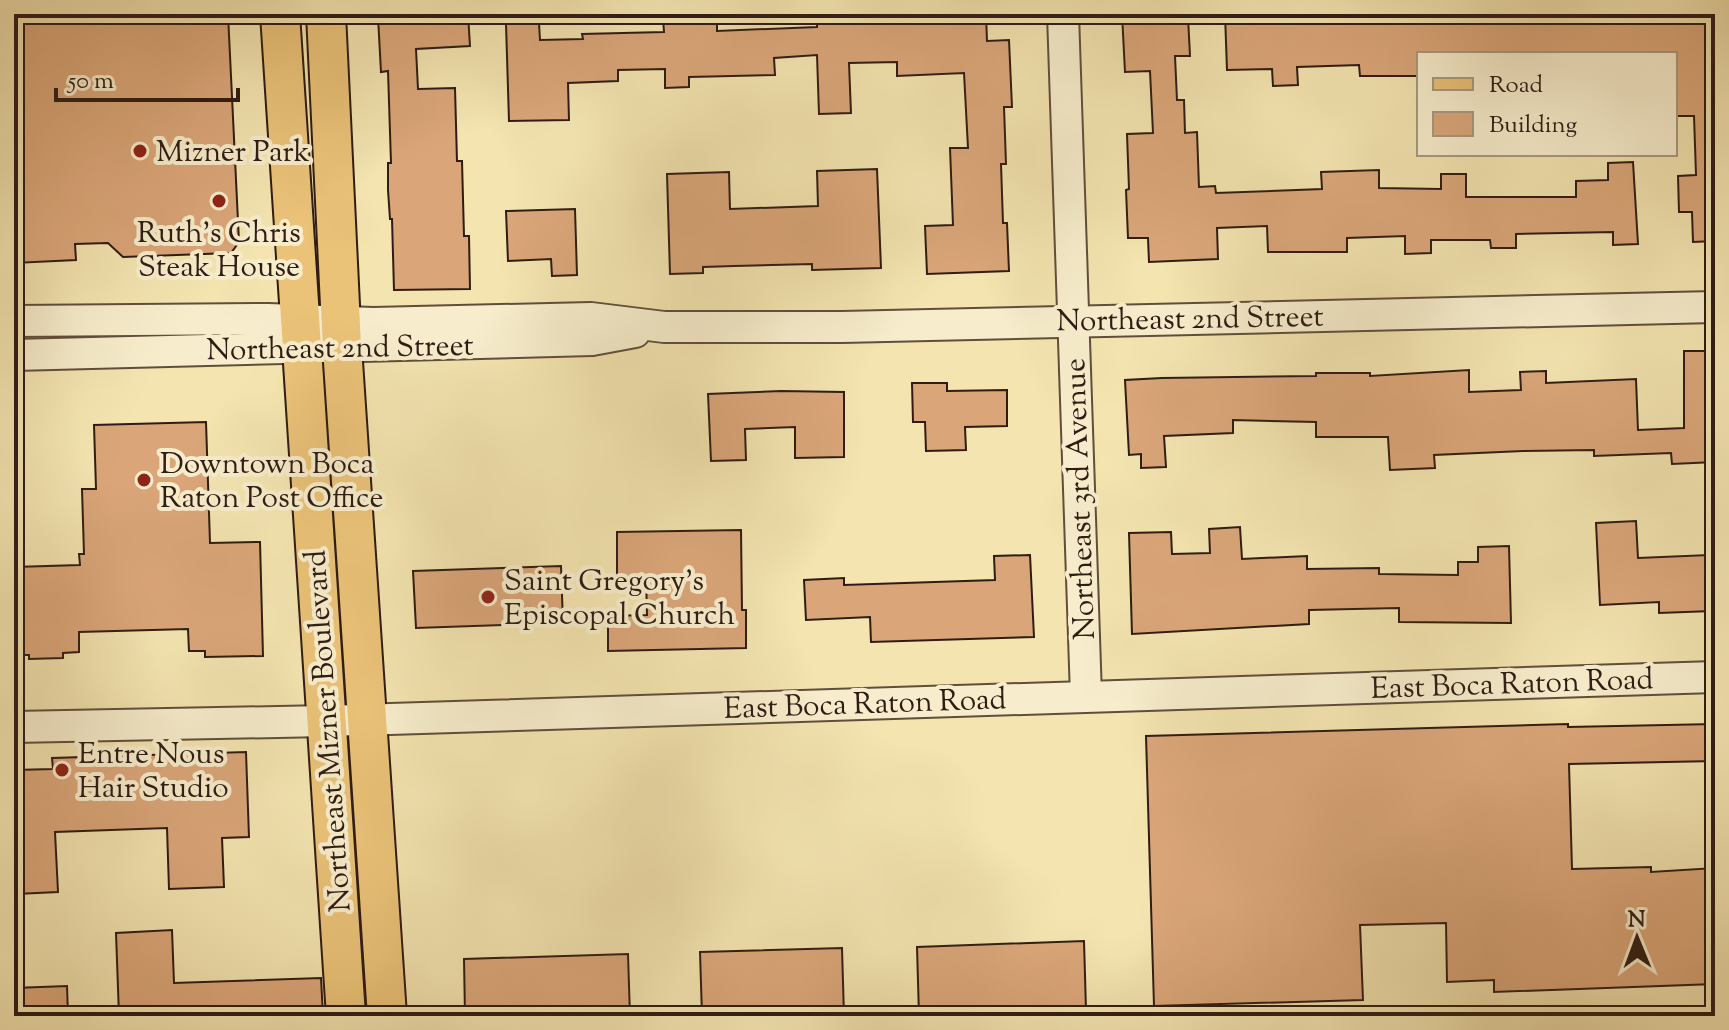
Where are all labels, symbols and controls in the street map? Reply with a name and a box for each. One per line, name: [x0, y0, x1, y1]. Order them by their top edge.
scale bar: [56, 52, 238, 102]
legend: [1417, 52, 1677, 156]
text: 50 m: [66, 65, 114, 99]
text: Road: [1489, 69, 1543, 103]
text: Building: [1489, 109, 1578, 143]
place label: Mizner Park: [156, 132, 310, 175]
marker: Mizner Park: [131, 142, 149, 160]
marker: Ruth's Chris Steak House: [210, 192, 228, 210]
place label: Ruth's Chris Steak House: [137, 213, 301, 290]
street label: Northeast 2nd Street: [1056, 297, 1324, 344]
street label: Northeast 2nd Street: [206, 326, 474, 373]
street label: Northeast 3rd Avenue: [1055, 357, 1108, 640]
place label: Downtown Boca Raton Post Office: [160, 444, 384, 521]
marker: Downtown Boca Raton Post Office: [135, 471, 153, 489]
street label: Northeast Mizner Boulevard: [295, 548, 364, 913]
place label: Saint Gregory's Episcopal Church: [504, 561, 735, 638]
marker: Saint Gregory's Episcopal Church: [479, 588, 497, 606]
street label: East Boca Raton Road: [1370, 659, 1654, 712]
street label: East Boca Raton Road: [723, 679, 1007, 732]
place label: Entre Nous Hair Studio: [78, 734, 229, 811]
marker: Entre Nous Hair Studio: [53, 761, 71, 779]
north arrow: [1597, 898, 1677, 978]
text: N: [1628, 905, 1646, 937]

